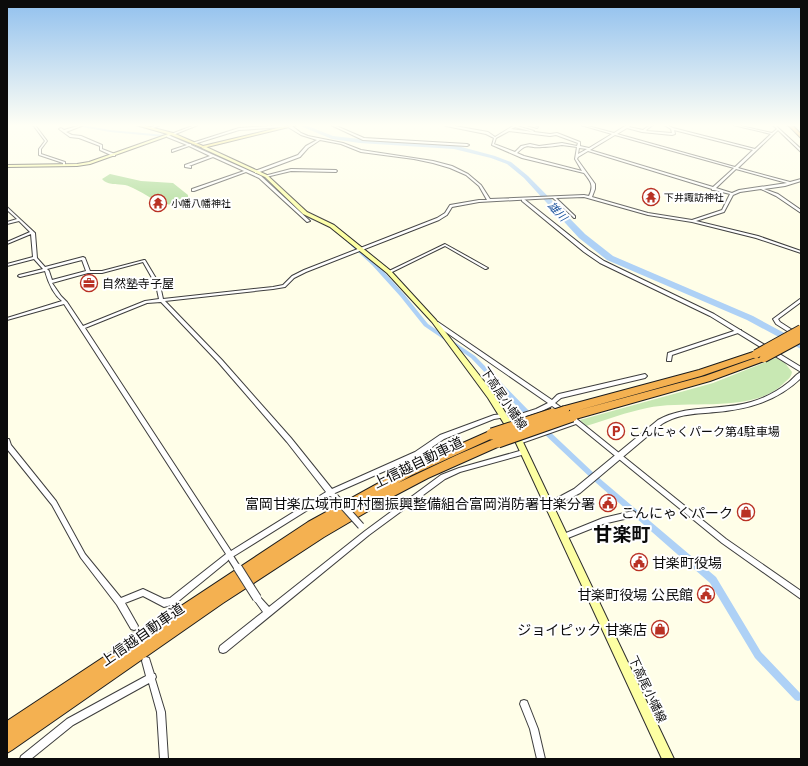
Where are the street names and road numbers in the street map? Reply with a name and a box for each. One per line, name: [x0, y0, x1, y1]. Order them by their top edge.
street label: 下高尾小幡線: [477, 363, 531, 433]
street label: 上信越自動車道: [370, 432, 466, 492]
street label: 上信越自動車道: [96, 598, 188, 670]
street label: 下高尾小幡線: [625, 653, 671, 725]

